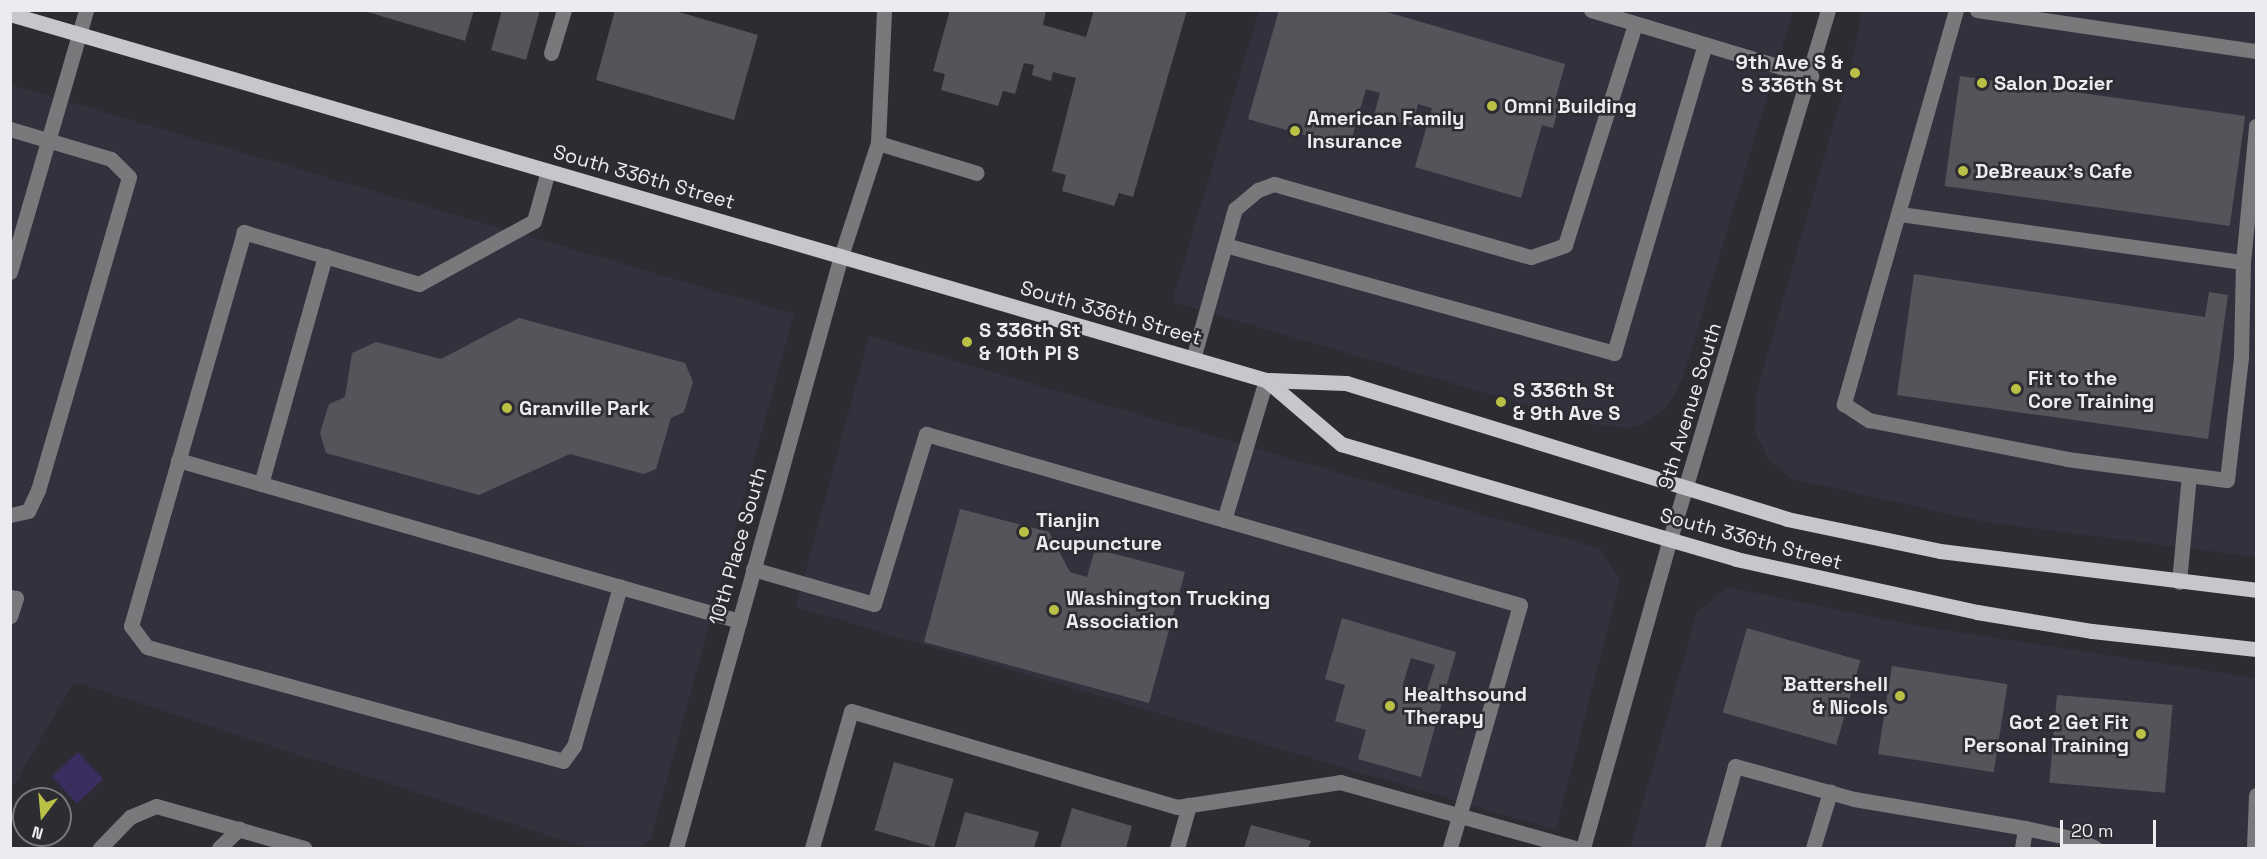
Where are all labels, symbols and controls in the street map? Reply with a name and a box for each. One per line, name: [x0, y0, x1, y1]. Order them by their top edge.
place label: 9th Ave S & S 336th St: [1735, 50, 1843, 97]
marker: 9th Ave S & S 336th St: [1848, 66, 1862, 80]
place label: Salon Dozier: [1994, 71, 2113, 95]
marker: Salon Dozier: [1975, 76, 1989, 90]
place label: Omni Building: [1504, 94, 1637, 118]
marker: Omni Building: [1485, 99, 1499, 113]
place label: American Family Insurance: [1307, 107, 1464, 154]
marker: American Family Insurance: [1288, 124, 1302, 138]
street label: South 336th Street: [551, 140, 737, 214]
place label: DeBreaux's Cafe: [1975, 159, 2133, 183]
marker: DeBreaux's Cafe: [1956, 164, 1970, 178]
street label: South 336th Street: [1018, 276, 1204, 350]
place label: S 336th St & 10th Pl S: [979, 318, 1081, 365]
street label: 9th Avenue South: [1653, 320, 1727, 492]
marker: S 336th St & 10th Pl S: [960, 335, 974, 349]
place label: Fit to the Core Training: [2028, 366, 2155, 413]
place label: S 336th St & 9th Ave S: [1513, 378, 1621, 425]
marker: Fit to the Core Training: [2009, 382, 2023, 396]
marker: S 336th St & 9th Ave S: [1494, 395, 1508, 409]
place label: Granville Park: [519, 396, 650, 420]
marker: Granville Park: [500, 401, 514, 415]
street label: 10th Place South: [704, 464, 772, 628]
street label: South 336th Street: [1657, 503, 1845, 575]
place label: Tianjin Acupuncture: [1036, 508, 1162, 555]
marker: Tianjin Acupuncture: [1017, 525, 1031, 539]
place label: Washington Trucking Association: [1066, 586, 1271, 633]
marker: Washington Trucking Association: [1047, 603, 1061, 617]
place label: Battershell & Nicols: [1783, 672, 1888, 719]
place label: Healthsound Therapy: [1404, 682, 1527, 729]
marker: Battershell & Nicols: [1893, 689, 1907, 703]
marker: Healthsound Therapy: [1381, 697, 1399, 715]
place label: Got 2 Get Fit Personal Training: [1963, 710, 2129, 757]
marker: Got 2 Get Fit Personal Training: [2134, 727, 2148, 741]
north arrow: [12, 787, 72, 847]
scale bar: [2063, 808, 2159, 846]
text: 20 m: [2071, 819, 2114, 842]
text: N: [29, 821, 46, 844]

